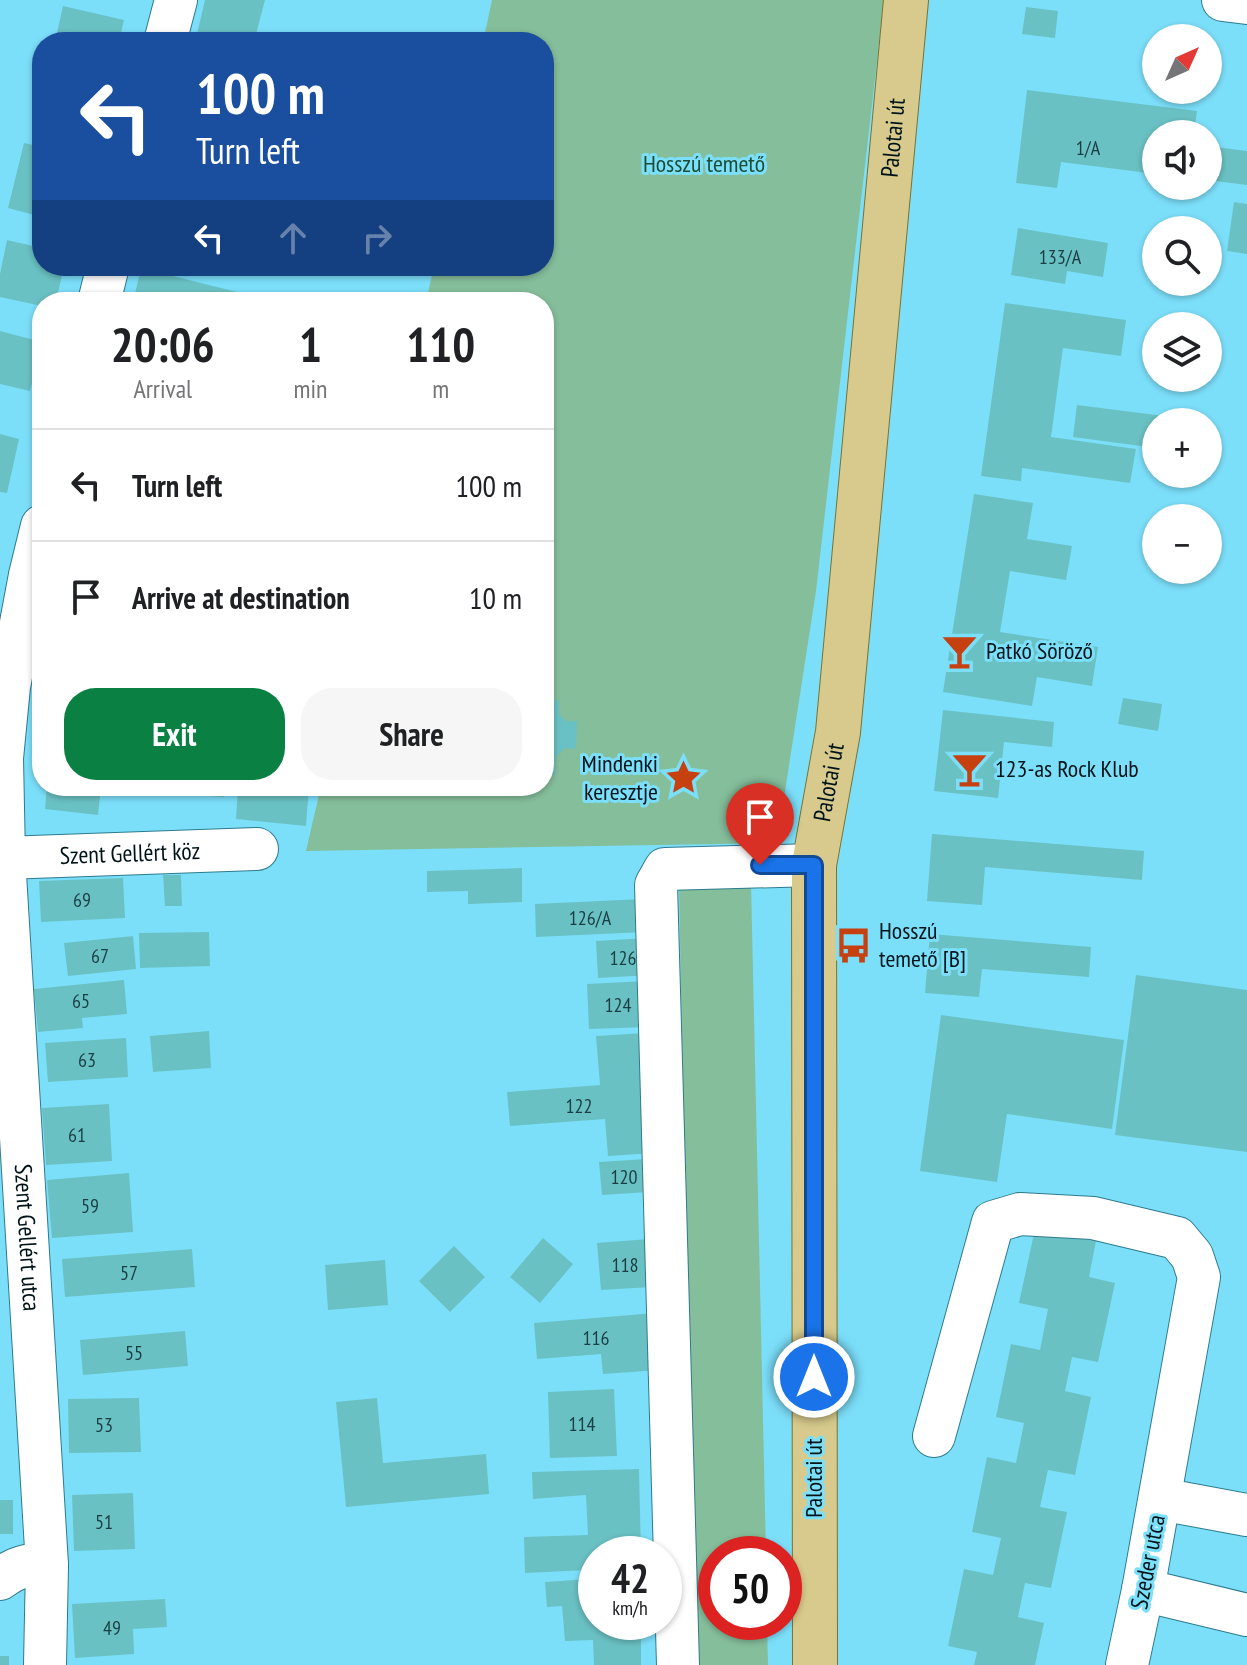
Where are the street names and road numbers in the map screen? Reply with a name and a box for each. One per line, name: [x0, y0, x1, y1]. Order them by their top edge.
street label: Palotai út: [874, 96, 912, 179]
street label: Palotai út: [806, 740, 851, 824]
street label: Szent Gellért köz: [59, 835, 201, 871]
street label: Szent Gellért utca: [8, 1163, 48, 1312]
street label: Palotai út: [798, 1438, 829, 1518]
street label: Szeder utca: [1123, 1512, 1172, 1612]

